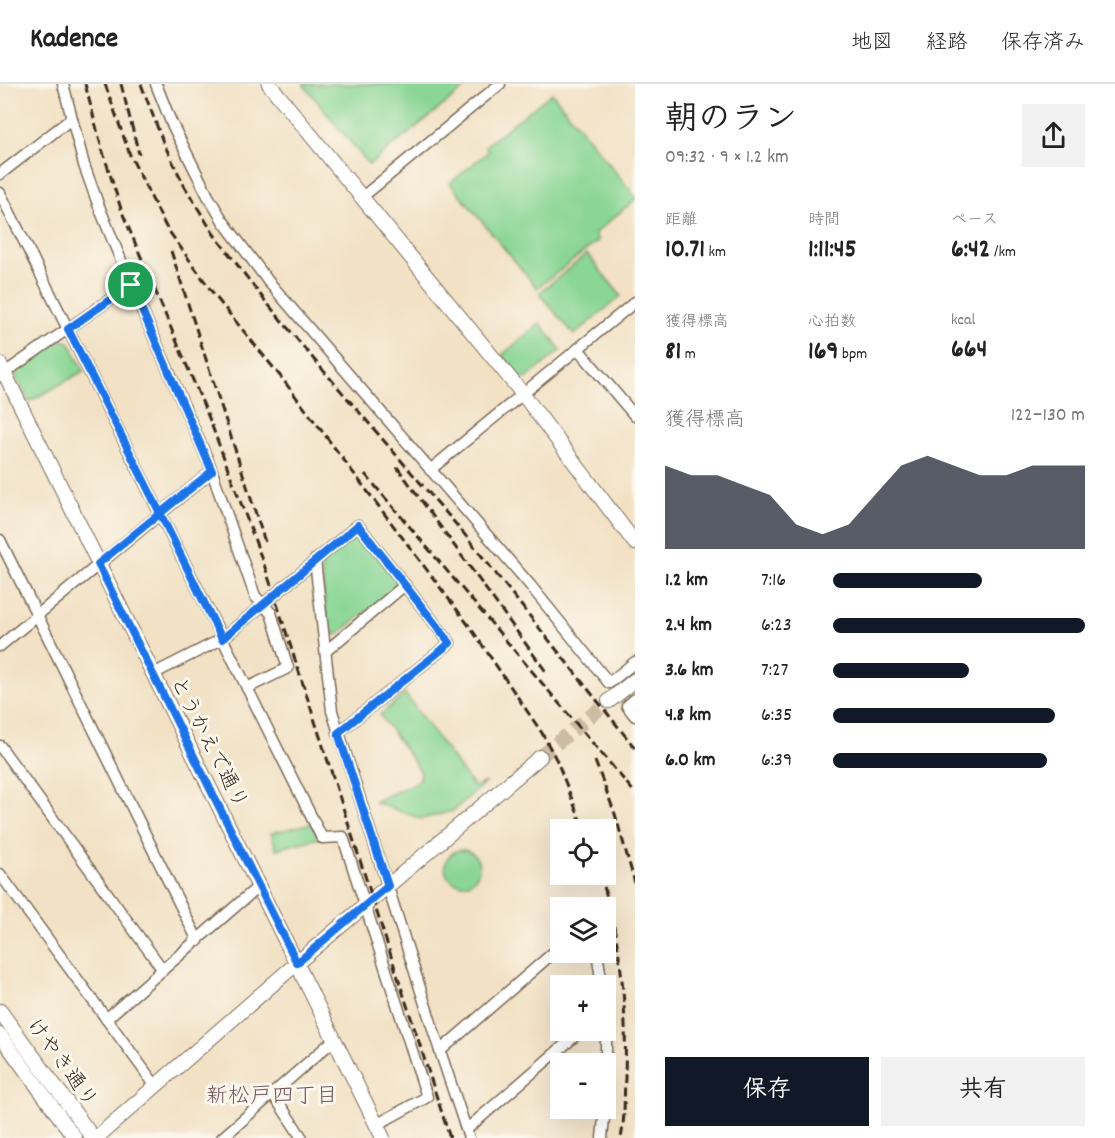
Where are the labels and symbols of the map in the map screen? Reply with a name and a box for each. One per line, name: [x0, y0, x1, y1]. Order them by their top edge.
pin: [105, 259, 156, 310]
street label: とうかえで通り: [161, 672, 254, 815]
street label: けやき通り: [18, 1012, 104, 1115]
district label: 新松戸四丁目: [206, 1082, 338, 1113]

